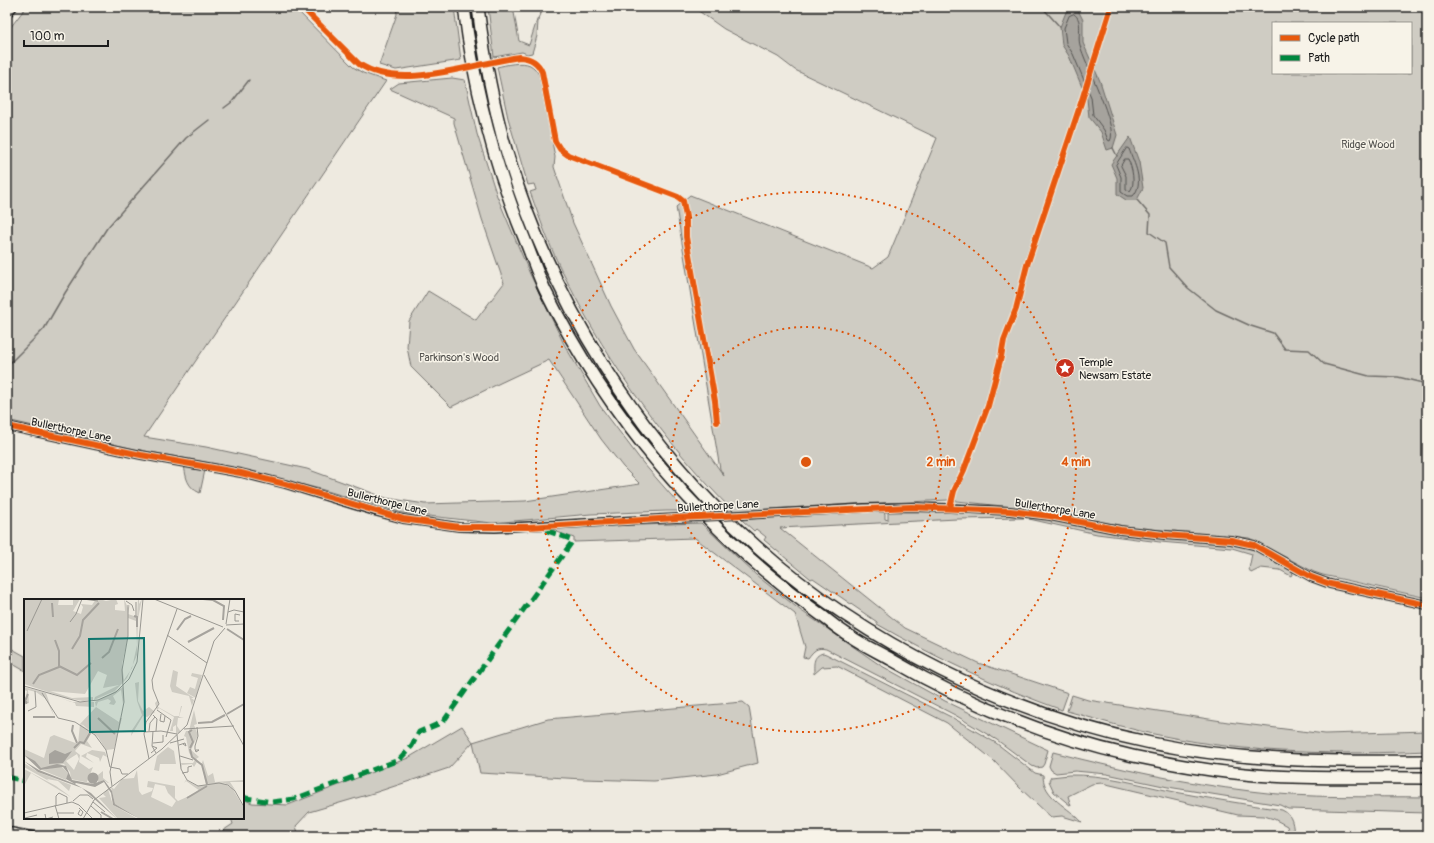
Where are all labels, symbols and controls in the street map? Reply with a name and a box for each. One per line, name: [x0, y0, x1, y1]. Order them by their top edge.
scale bar: [24, 22, 108, 48]
legend: [1272, 22, 1412, 74]
text: 100 m: [30, 29, 65, 44]
text: Cycle path: [1308, 31, 1360, 46]
text: Path: [1308, 51, 1330, 66]
park label: Ridge Wood: [1341, 138, 1395, 151]
park label: Parkinson's Wood: [419, 351, 499, 364]
place label: Temple Newsam Estate: [1079, 356, 1152, 382]
place icon: Temple Newsam Estate: [1054, 357, 1076, 379]
street label: Bullerthorpe Lane: [30, 415, 113, 445]
centre of rings: [799, 455, 813, 469]
text: 2 min: [927, 455, 956, 470]
text: 4 min: [1060, 455, 1091, 470]
street label: Bullerthorpe Lane: [346, 486, 429, 518]
street label: Bullerthorpe Lane: [1014, 496, 1097, 522]
street label: Bullerthorpe Lane: [677, 497, 760, 515]
inset map: [24, 599, 244, 819]

